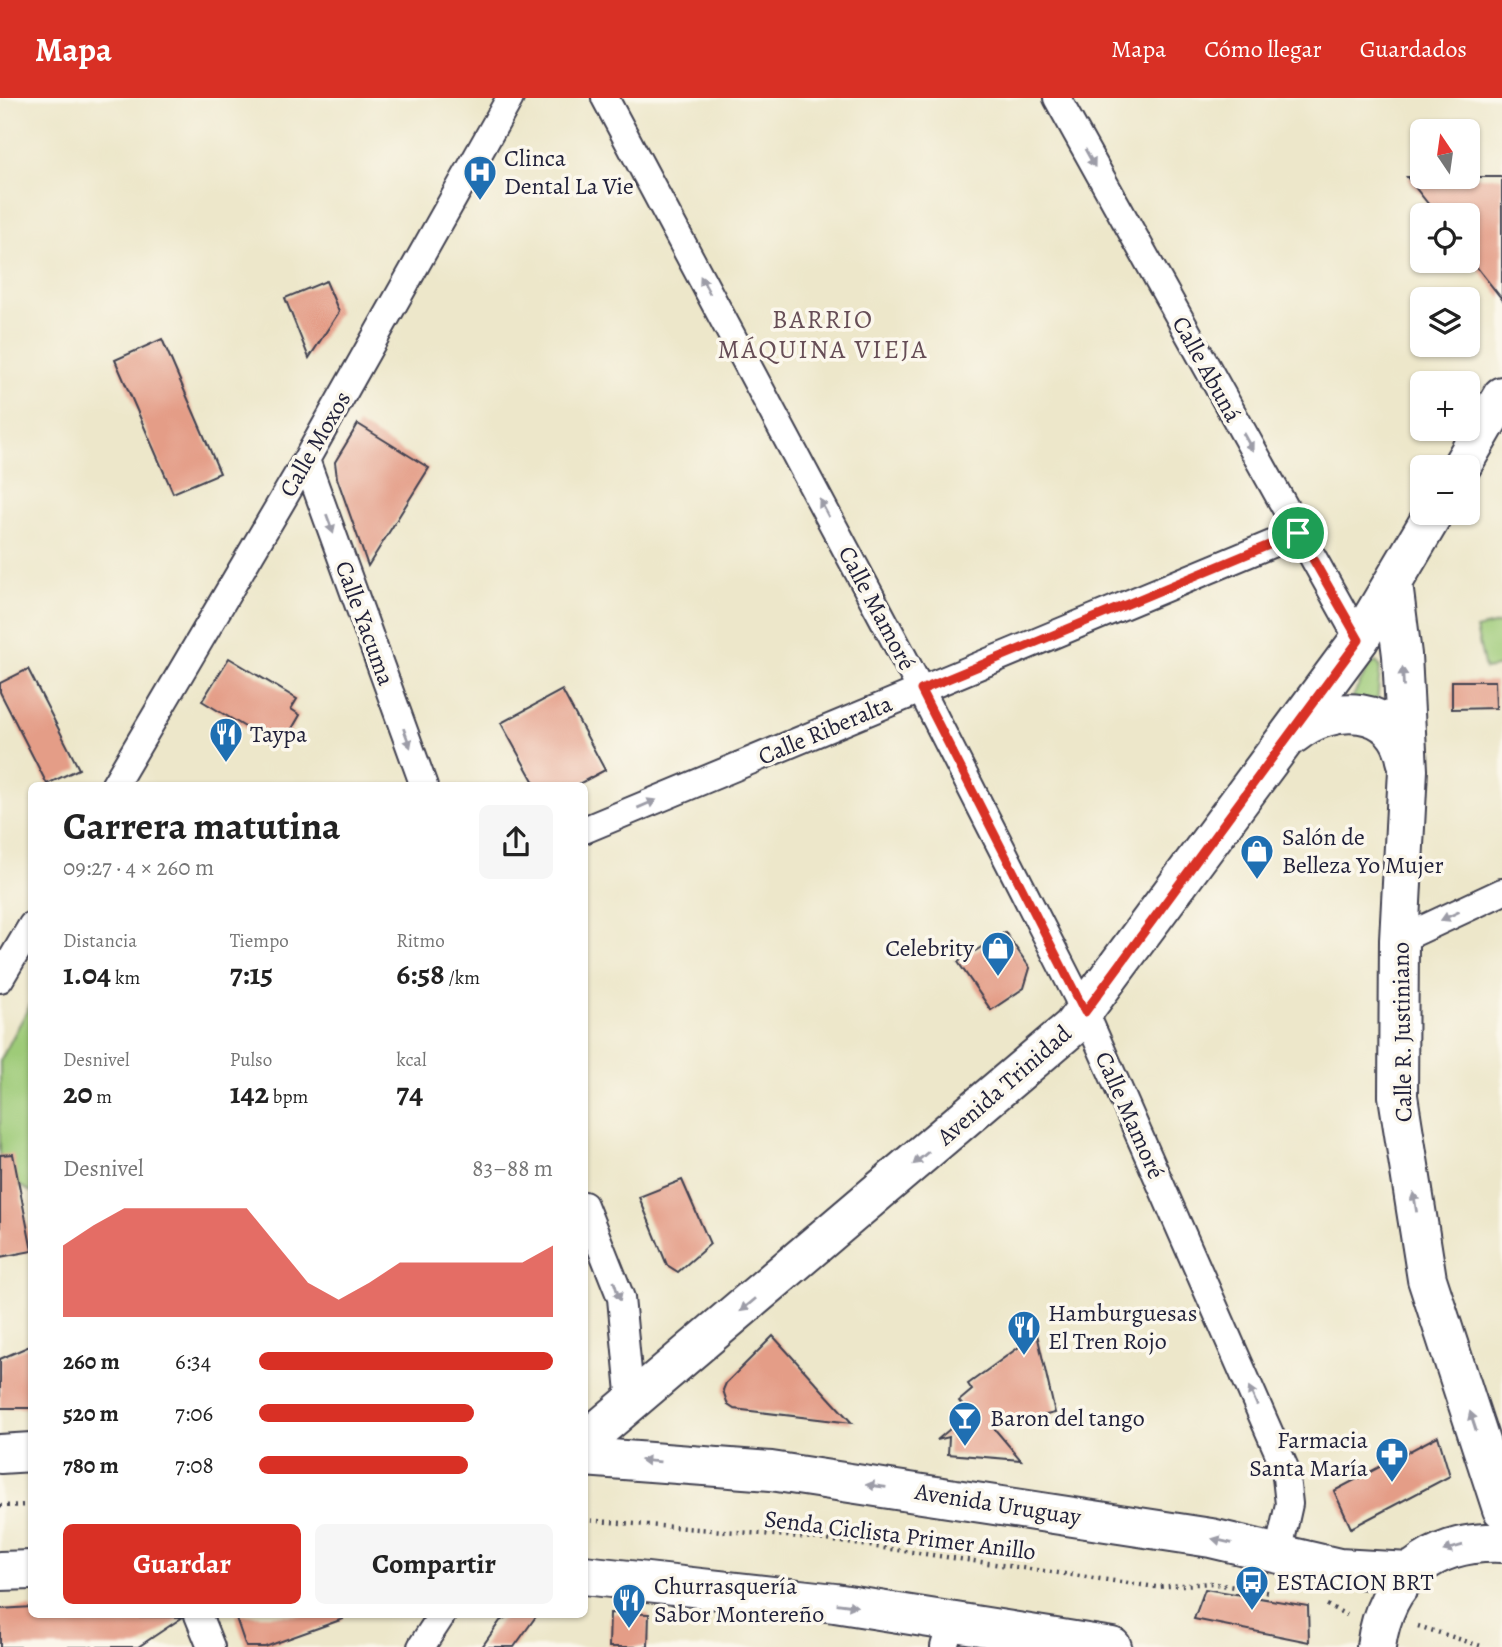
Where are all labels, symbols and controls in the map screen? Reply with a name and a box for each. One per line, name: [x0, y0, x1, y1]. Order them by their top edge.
text: Mapa: [35, 27, 112, 72]
text: Mapa: [1111, 33, 1166, 65]
text: Cómo llegar: [1204, 33, 1322, 65]
text: Guardados: [1360, 33, 1467, 65]
north arrow: [1410, 119, 1480, 189]
map controls: [1410, 119, 1480, 525]
place label: Clinca Dental La Vie: [504, 142, 634, 202]
one-way arrow: [1084, 148, 1096, 167]
hospital icon: Clinca Dental La Vie: [461, 153, 499, 202]
button: locate: [1410, 203, 1480, 273]
one-way arrow: [699, 275, 711, 295]
button: layers: [1410, 287, 1480, 357]
district label: BARRIO MÁQUINA VIEJA: [718, 302, 928, 367]
street label: Calle Abuná: [1165, 310, 1250, 428]
button: +: [1410, 371, 1480, 441]
street label: Calle Moxos: [272, 385, 358, 503]
one-way arrow: [1242, 433, 1254, 452]
button: −: [1410, 455, 1480, 525]
one-way arrow: [818, 498, 830, 517]
pin: [1268, 503, 1328, 563]
one-way arrow: [324, 513, 335, 534]
icon: arrive: [1279, 514, 1317, 552]
street label: Calle Mamoré: [831, 540, 923, 676]
street label: Calle Yacuma: [328, 556, 403, 690]
one-way arrow: [1397, 666, 1408, 688]
street label: Calle Riberalta: [753, 687, 898, 773]
restaurant icon: Taypa: [207, 715, 245, 764]
place label: Taypa: [250, 718, 308, 750]
one-way arrow: [402, 727, 413, 748]
one-way arrow: [637, 798, 658, 809]
text: Carrera matutina: [63, 800, 340, 852]
button: share: [479, 805, 553, 879]
place label: Salón de Belleza Yo Mujer: [1282, 821, 1444, 881]
shop icon: Salón de Belleza Yo Mujer: [1238, 832, 1276, 881]
text: 09:27 · 4 × 260 m: [63, 852, 214, 883]
one-way arrow: [1440, 910, 1460, 922]
text: Distancia: [63, 928, 137, 954]
text: Tiempo: [230, 928, 289, 954]
text: Ritmo: [396, 928, 445, 954]
shop icon: Celebrity: [979, 929, 1017, 978]
place label: Celebrity: [885, 932, 974, 964]
street label: Calle R. Justiniano: [1384, 942, 1420, 1122]
text: 1.04: [63, 954, 111, 994]
text: 7:15: [230, 954, 273, 994]
text: 6:58: [396, 954, 445, 994]
text: km: [111, 965, 140, 991]
text: /km: [445, 965, 480, 991]
street label: Avenida Trinidad: [929, 1018, 1078, 1153]
street label: Calle Mamoré: [1088, 1046, 1172, 1184]
text: Desnivel: [63, 1047, 130, 1073]
text: Pulso: [230, 1047, 272, 1073]
text: kcal: [396, 1047, 427, 1073]
text: 20: [63, 1073, 93, 1113]
text: 142: [230, 1073, 269, 1113]
text: 74: [396, 1073, 423, 1113]
text: m: [93, 1084, 112, 1110]
text: bpm: [269, 1084, 308, 1110]
one-way arrow: [913, 1150, 931, 1165]
text: Desnivel: [63, 1153, 144, 1184]
text: 83–88 m: [472, 1153, 553, 1184]
one-way arrow: [1409, 1191, 1420, 1213]
one-way arrow: [613, 1281, 623, 1302]
one-way arrow: [739, 1297, 757, 1312]
place label: Hamburguesas El Tren Rojo: [1048, 1297, 1197, 1357]
restaurant icon: Hamburguesas El Tren Rojo: [1005, 1308, 1043, 1357]
text: 260 m: [63, 1346, 120, 1377]
text: 6:34: [175, 1346, 211, 1377]
one-way arrow: [1248, 1385, 1259, 1406]
text: 520 m: [63, 1398, 119, 1429]
text: 7:06: [175, 1398, 213, 1429]
bar icon: Baron del tango: [946, 1399, 984, 1448]
place label: Baron del tango: [990, 1402, 1145, 1434]
one-way arrow: [1467, 1411, 1478, 1432]
place label: Farmacia Santa María: [1249, 1424, 1369, 1484]
pharmacy icon: Farmacia Santa María: [1373, 1435, 1411, 1484]
text: 780 m: [63, 1450, 119, 1481]
text: 7:08: [175, 1450, 214, 1481]
one-way arrow: [639, 1455, 661, 1466]
street label: Avenida Uruguay: [912, 1475, 1084, 1533]
one-way arrow: [865, 1480, 887, 1491]
street label: Senda Ciclista Primer Anillo: [762, 1502, 1038, 1568]
button: Guardar: [63, 1524, 301, 1604]
button: Compartir: [315, 1524, 553, 1604]
one-way arrow: [1211, 1535, 1233, 1546]
one-way arrow: [1441, 1543, 1463, 1554]
bus stop icon: ESTACION BRT: [1233, 1563, 1271, 1612]
place label: ESTACION BRT: [1276, 1566, 1434, 1598]
place label: Churrasquería Sabor Montereño: [654, 1570, 824, 1630]
restaurant icon: Churrasquería Sabor Montereño: [610, 1581, 648, 1630]
one-way arrow: [836, 1600, 858, 1611]

